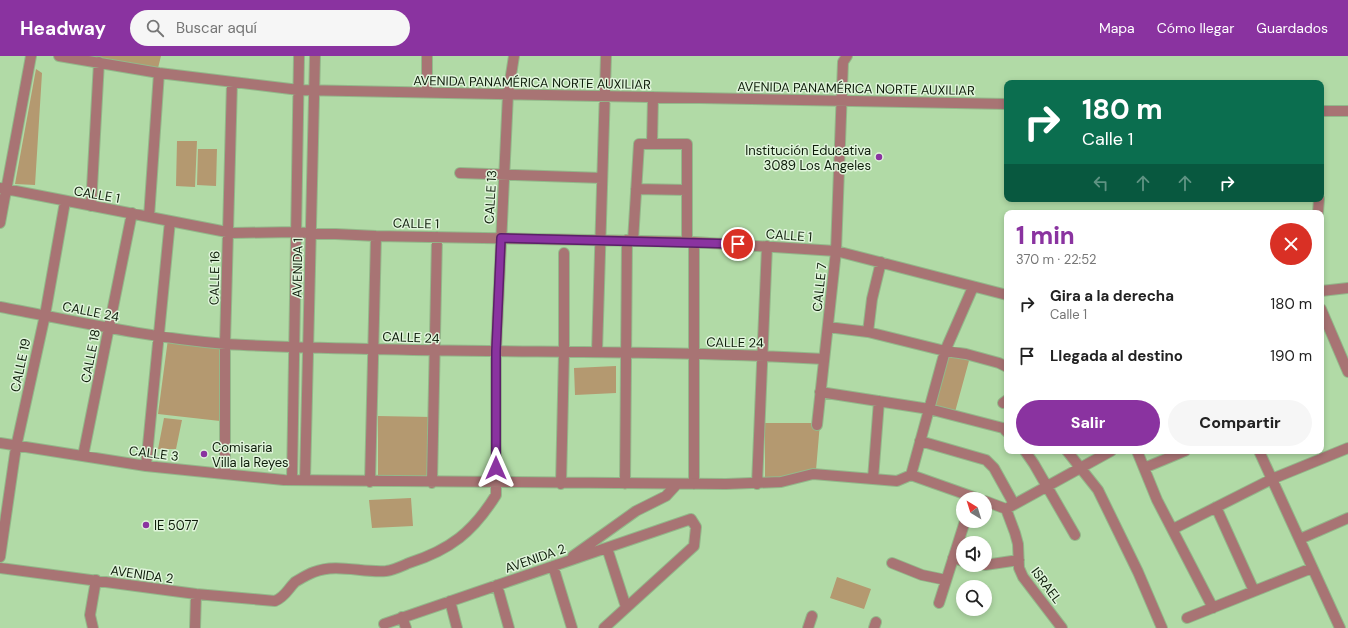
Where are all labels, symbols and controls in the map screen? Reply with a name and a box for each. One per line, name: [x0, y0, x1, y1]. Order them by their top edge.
search box: [130, 10, 410, 46]
text: Headway: [20, 16, 106, 41]
icon: search: [144, 17, 166, 39]
text: Buscar aquí: [176, 18, 257, 38]
text: Mapa: [1099, 19, 1135, 37]
text: Cómo llegar: [1157, 19, 1234, 37]
text: Guardados: [1256, 19, 1328, 37]
street label: AVENIDA PANAMÉRICA NORTE AUXILIAR: [413, 71, 651, 93]
street label: AVENIDA PANAMÉRICA NORTE AUXILIAR: [737, 77, 975, 99]
text: 180 m: [1082, 91, 1163, 128]
icon: right: [1016, 96, 1068, 148]
text: Calle 1: [1082, 127, 1133, 151]
place label: Institución Educativa 3089 Los Angeles: [745, 142, 871, 174]
marker: Institución Educativa 3089 Los Angeles: [874, 152, 884, 162]
street label: CALLE 13: [481, 170, 500, 224]
icon: left: [1090, 172, 1112, 194]
icon: ahead: [1132, 172, 1154, 194]
icon: ahead: [1174, 172, 1196, 194]
icon: right: [1216, 172, 1238, 194]
street label: CALLE 1: [73, 182, 121, 207]
street label: CALLE 1: [393, 215, 439, 232]
text: 1 min: [1016, 220, 1075, 251]
button: close: [1270, 223, 1312, 265]
street label: CALLE 1: [765, 225, 813, 246]
pin: [721, 227, 755, 261]
icon: arrive: [727, 233, 749, 255]
street label: AVENIDA 1: [288, 238, 307, 298]
street label: CALLE 16: [206, 251, 223, 305]
text: 370 m · 22:52: [1016, 251, 1096, 268]
street label: CALLE 7: [808, 262, 831, 312]
text: Gira a la derecha: [1050, 286, 1174, 306]
icon: right: [1016, 293, 1038, 315]
text: 180 m: [1271, 294, 1312, 314]
street label: CALLE 24: [61, 298, 121, 325]
text: Calle 1: [1050, 306, 1087, 323]
street label: CALLE 18: [77, 328, 104, 384]
street label: CALLE 24: [382, 328, 440, 347]
street label: CALLE 24: [706, 334, 764, 352]
street label: CALLE 19: [7, 337, 34, 394]
icon: arrive: [1016, 345, 1038, 367]
text: Llegada al destino: [1050, 346, 1183, 366]
text: 190 m: [1270, 346, 1312, 366]
button: Salir: [1016, 400, 1160, 446]
button: Compartir: [1168, 400, 1312, 446]
place label: Comisaria Villa la Reyes: [212, 439, 289, 471]
street label: CALLE 3: [128, 442, 180, 465]
position arrow: [475, 447, 517, 489]
marker: Comisaria Villa la Reyes: [199, 449, 209, 459]
north arrow: [956, 492, 992, 528]
map controls: [956, 492, 992, 616]
place label: IE 5077: [154, 517, 198, 534]
marker: IE 5077: [141, 520, 151, 530]
button: sound: [956, 536, 992, 572]
street label: AVENIDA 2: [502, 540, 568, 577]
street label: AVENIDA 2: [109, 562, 174, 587]
street label: ISRAEL: [1027, 564, 1066, 607]
button: search: [956, 580, 992, 616]

